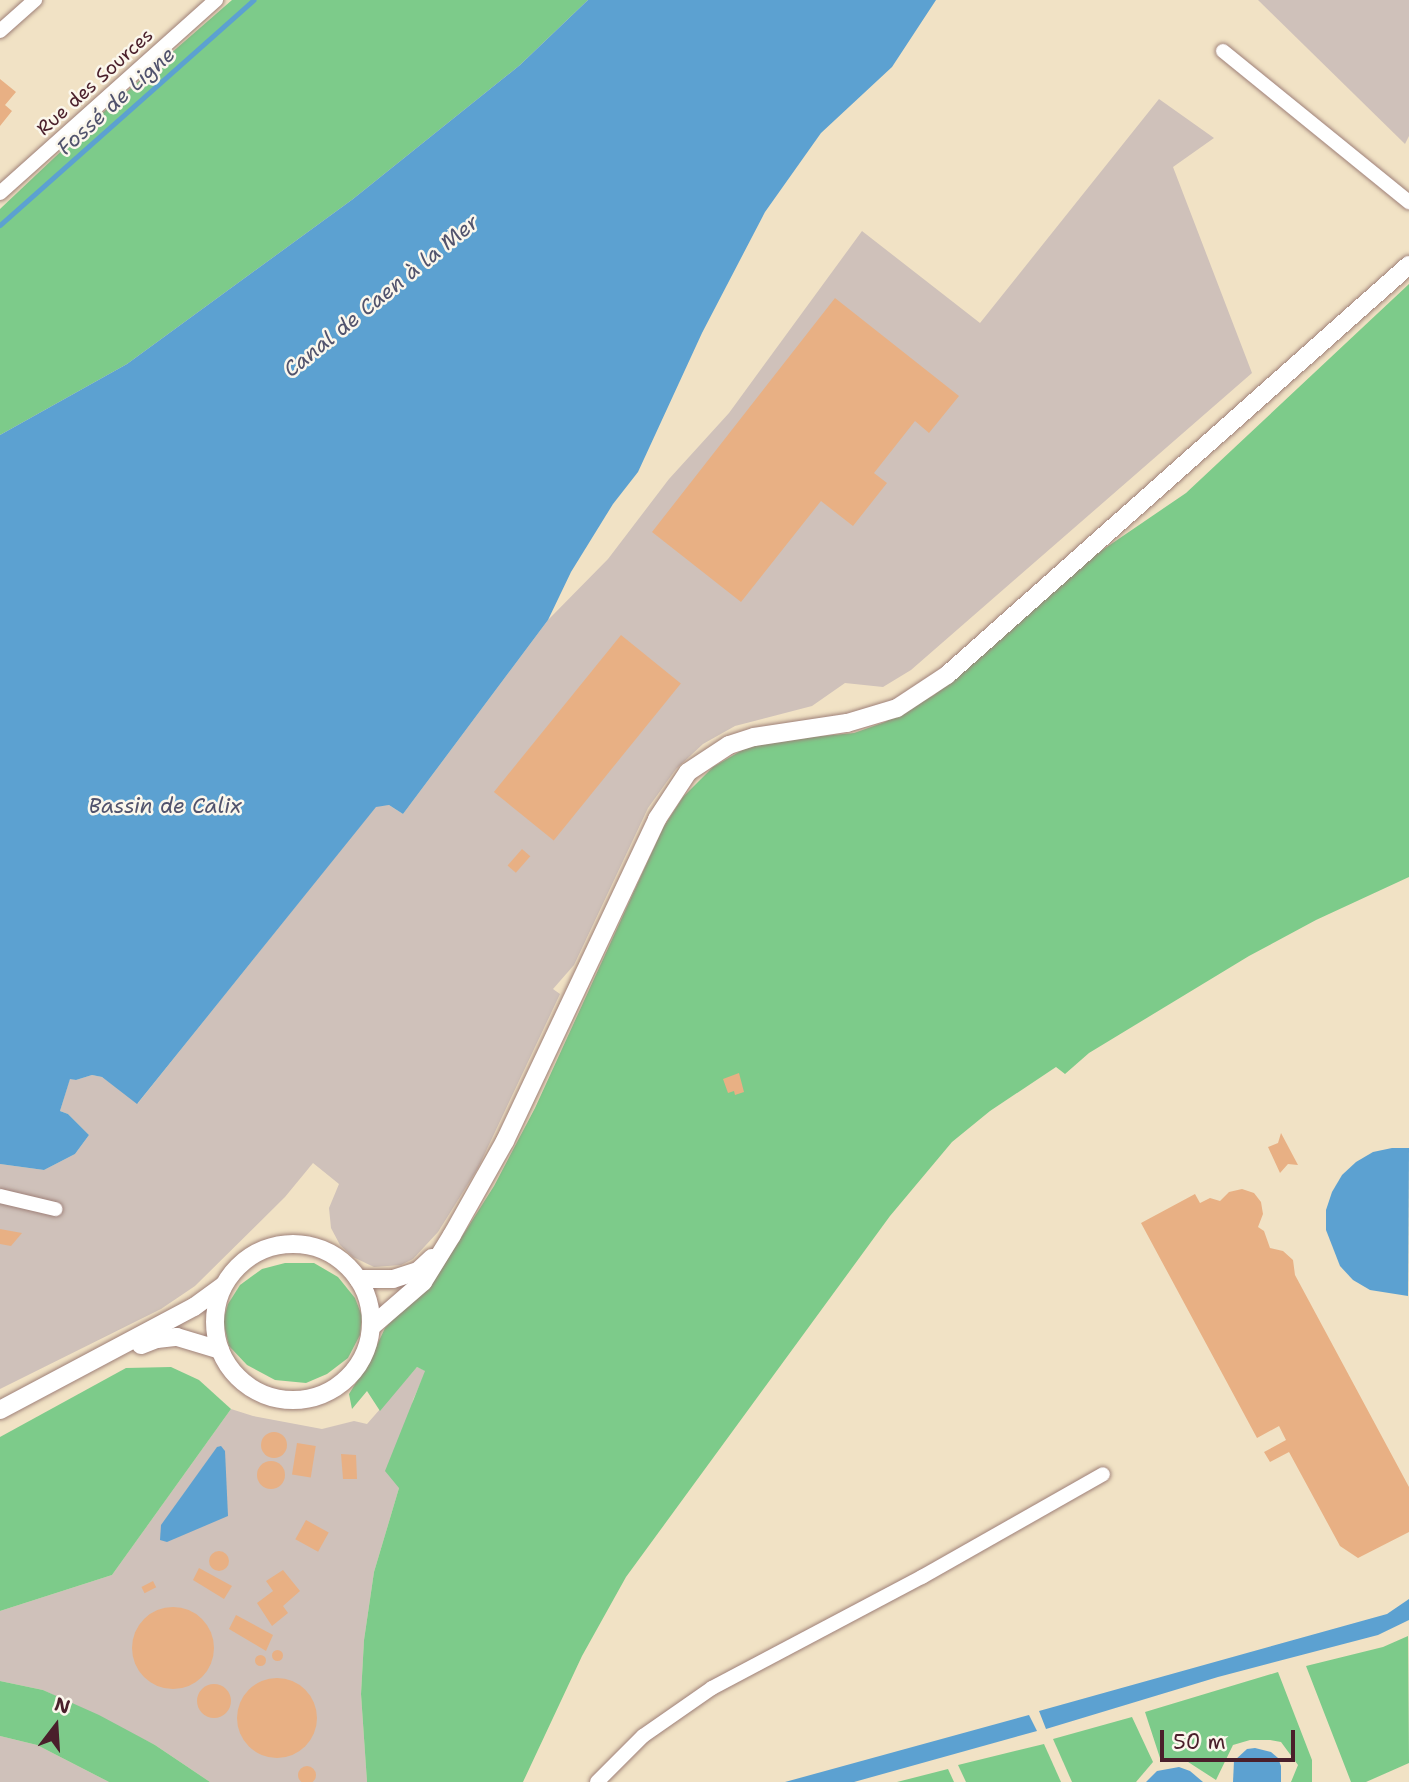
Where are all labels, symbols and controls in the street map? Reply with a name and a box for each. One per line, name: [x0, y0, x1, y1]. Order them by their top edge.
street label: Rue des Sources: [32, 24, 158, 140]
water label: Fossé de Ligne: [52, 42, 180, 160]
water label: Canal de Caen à la Mer: [278, 210, 484, 382]
water label: Bassin de Calix: [89, 793, 241, 819]
north arrow: [21, 1691, 91, 1761]
text: N: [51, 1691, 73, 1720]
scale bar: [1164, 1716, 1299, 1760]
text: 50 m: [1173, 1728, 1226, 1756]

